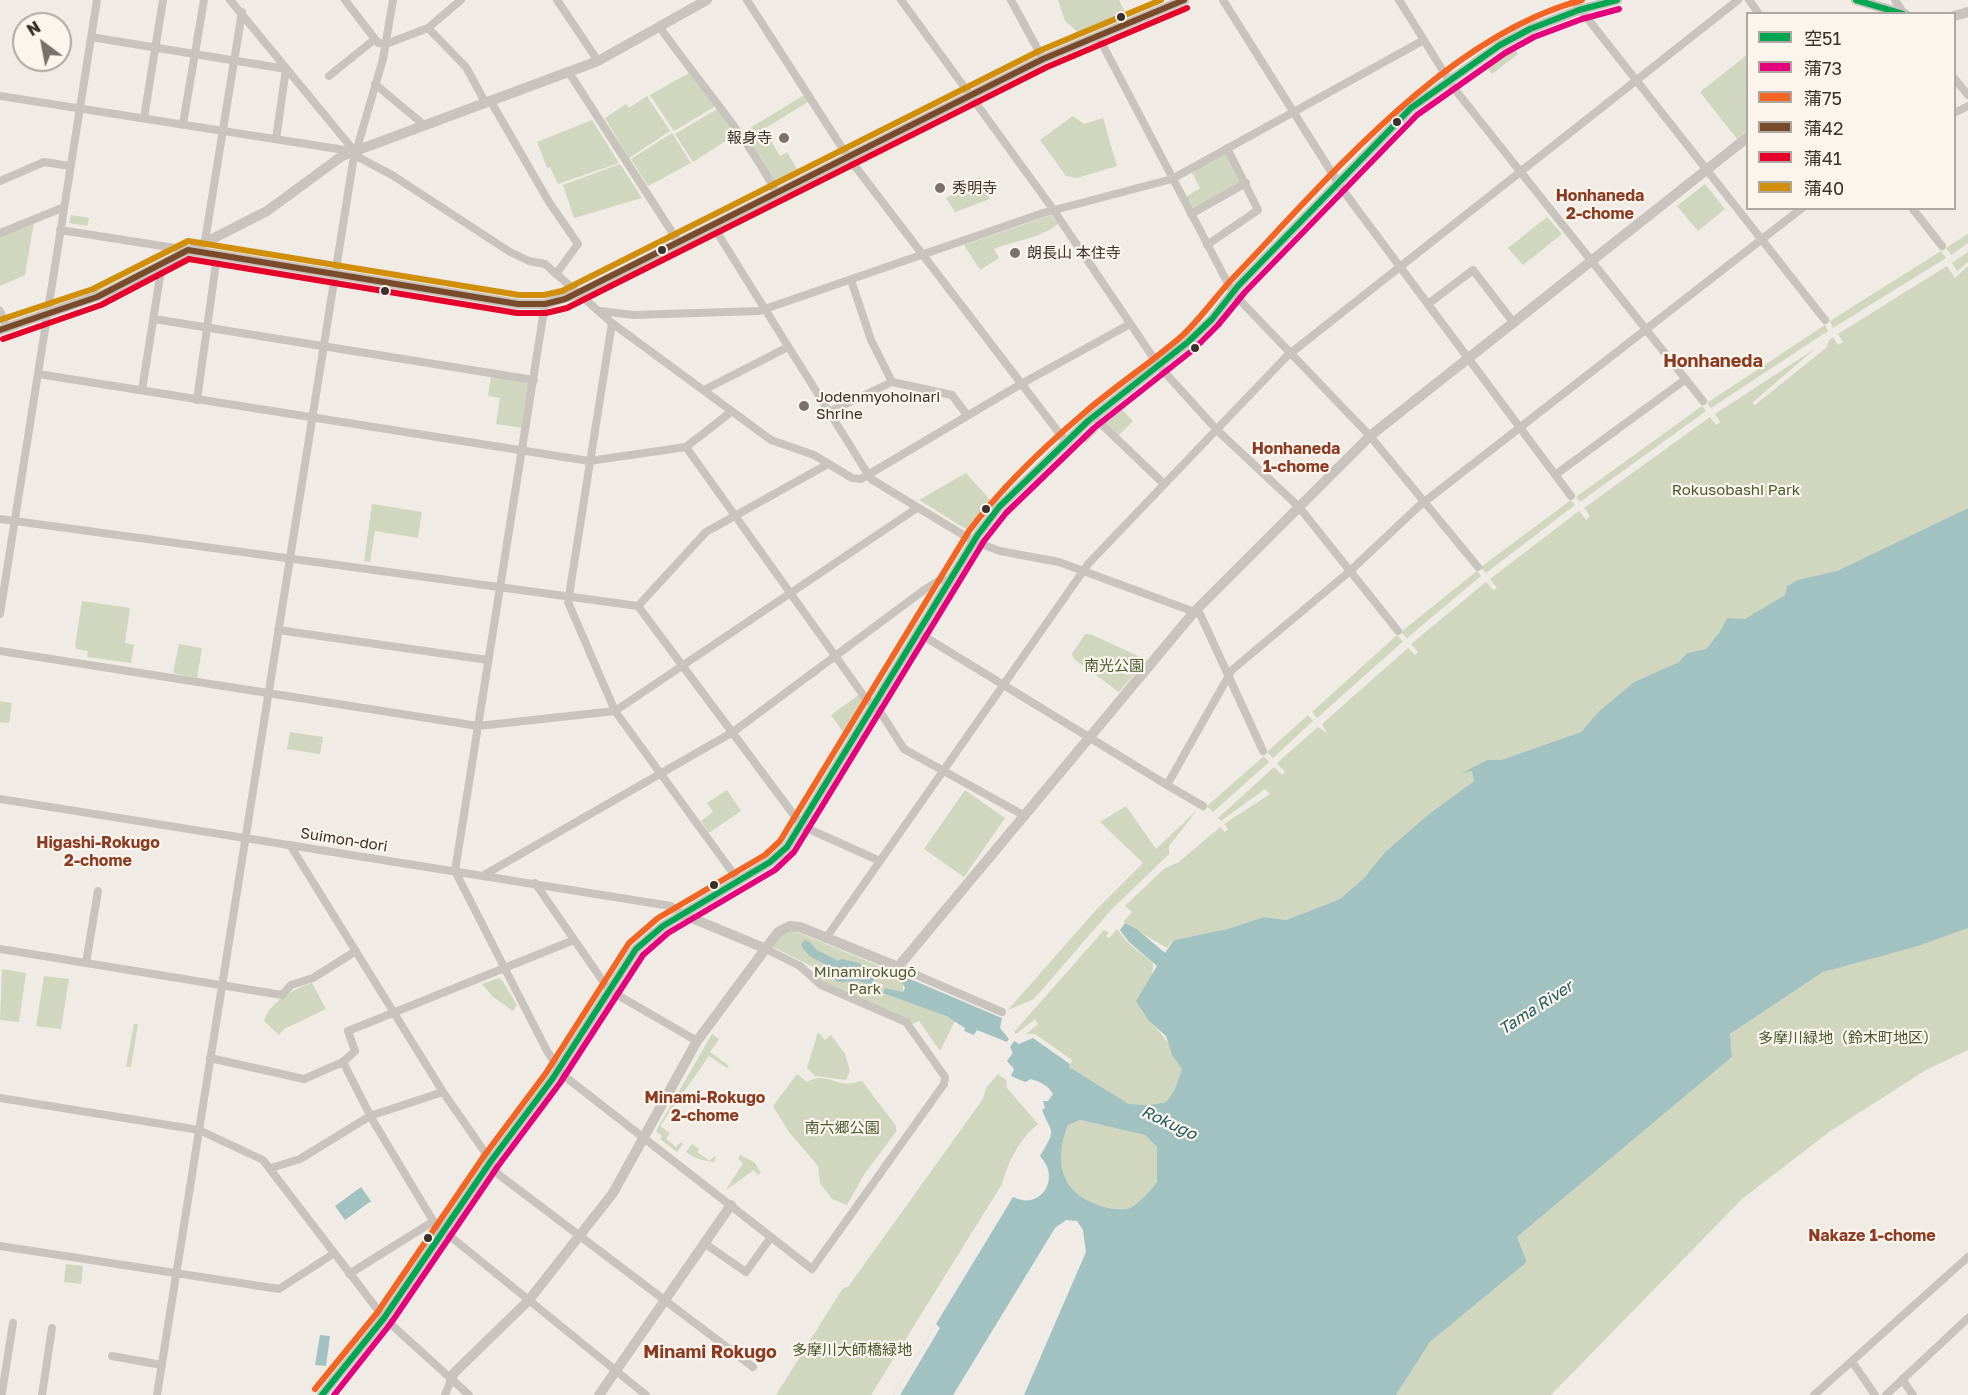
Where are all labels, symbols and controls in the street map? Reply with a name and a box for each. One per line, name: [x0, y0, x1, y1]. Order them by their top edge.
unlabelled marker: [1115, 11, 1127, 23]
north arrow: [12, 12, 72, 72]
legend: [1746, 12, 1956, 210]
text: N: [23, 17, 44, 40]
text: 空51: [1804, 27, 1841, 49]
text: 蒲73: [1804, 57, 1842, 79]
text: 蒲75: [1804, 87, 1842, 109]
unlabelled marker: [1391, 116, 1403, 128]
text: 蒲42: [1804, 117, 1843, 139]
place label: 報身寺: [727, 129, 772, 147]
marker: 報身寺: [777, 131, 791, 145]
text: 蒲41: [1804, 147, 1842, 169]
text: 蒲40: [1804, 177, 1844, 199]
place label: 秀明寺: [952, 179, 997, 197]
marker: 秀明寺: [933, 181, 947, 195]
district label: Honhaneda 2-chome: [1556, 186, 1644, 224]
unlabelled marker: [656, 244, 668, 256]
place label: 朗長山 本住寺: [1027, 244, 1121, 262]
marker: 朗長山 本住寺: [1008, 246, 1022, 260]
unlabelled marker: [379, 285, 391, 297]
unlabelled marker: [1189, 342, 1201, 354]
district label: Honhaneda: [1663, 350, 1763, 372]
place label: Jodenmyohoinari Shrine: [816, 388, 940, 423]
marker: Jodenmyohoinari Shrine: [797, 399, 811, 413]
district label: Honhaneda 1-chome: [1252, 439, 1340, 477]
park label: Rokusobashi Park: [1672, 481, 1800, 499]
unlabelled marker: [980, 503, 992, 515]
park label: 南光公園: [1084, 657, 1144, 675]
street label: Suimon-dori: [299, 824, 389, 856]
district label: Higashi-Rokugo 2-chome: [36, 833, 160, 871]
unlabelled marker: [708, 879, 720, 891]
park label: Minamirokugō Park: [814, 963, 916, 998]
water label: Tama River: [1496, 977, 1576, 1039]
park label: 多摩川緑地（鈴木町地区）: [1758, 1029, 1938, 1047]
district label: Minami-Rokugo 2-chome: [645, 1088, 765, 1126]
water label: Rokugo: [1138, 1102, 1200, 1144]
park label: 南六郷公園: [805, 1119, 879, 1137]
district label: Nakaze 1-chome: [1808, 1226, 1936, 1246]
unlabelled marker: [422, 1232, 434, 1244]
district label: Minami Rokugo: [643, 1341, 777, 1363]
park label: 多摩川大師橋緑地: [792, 1341, 912, 1359]

